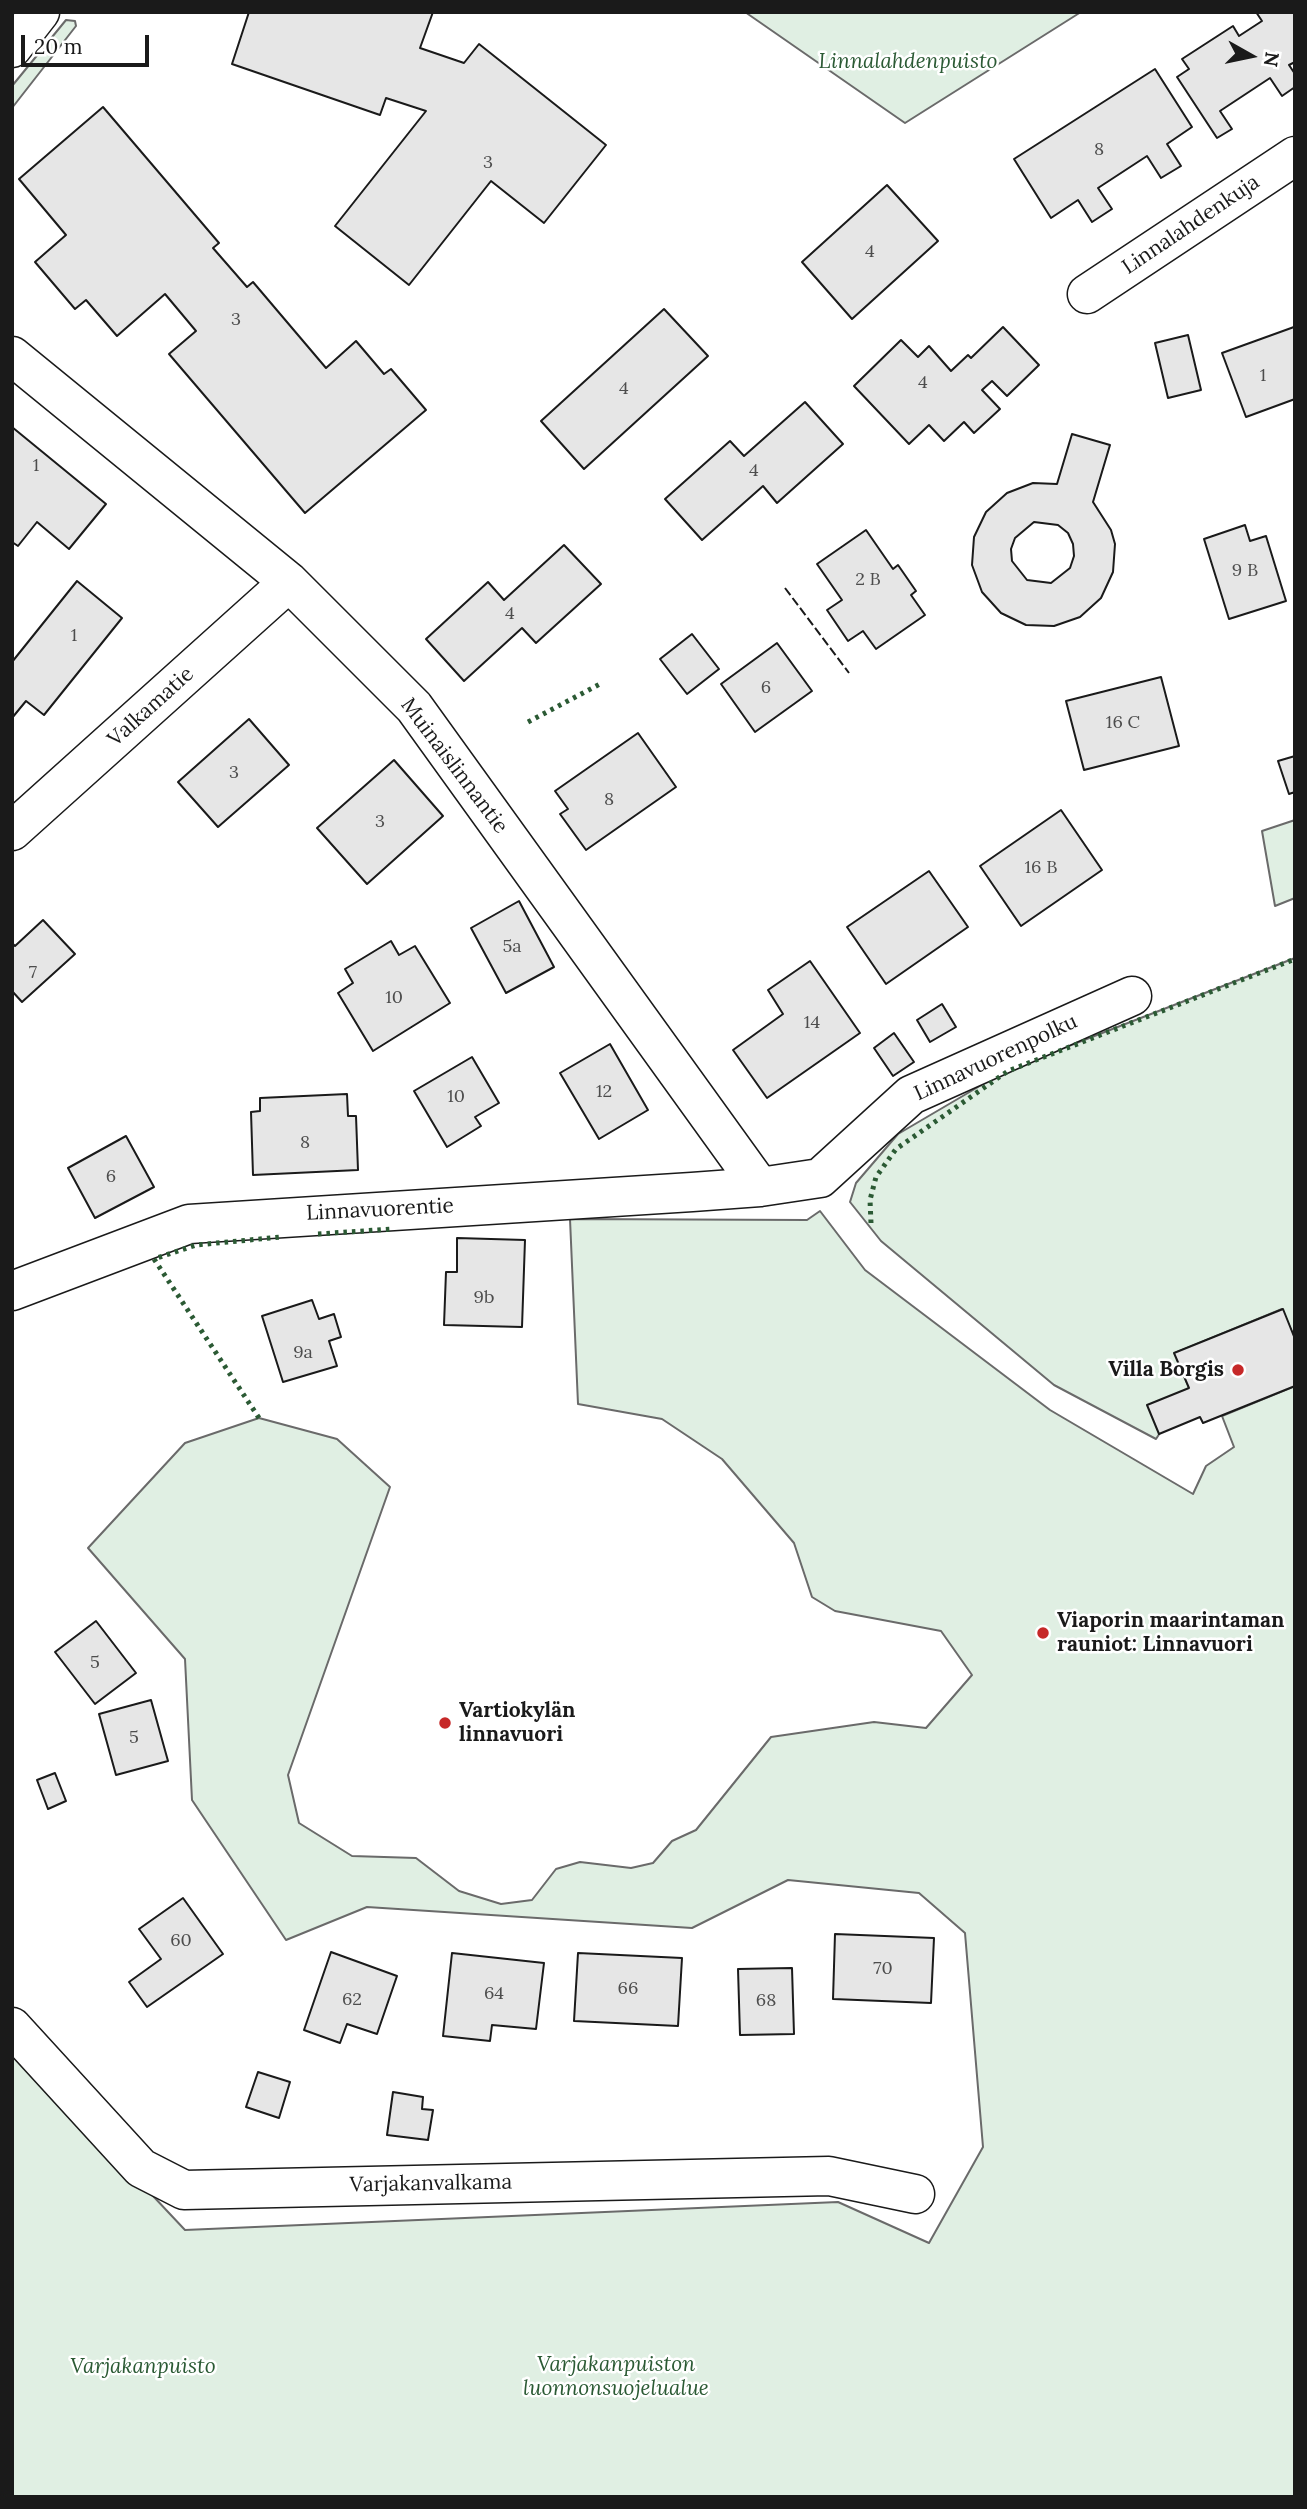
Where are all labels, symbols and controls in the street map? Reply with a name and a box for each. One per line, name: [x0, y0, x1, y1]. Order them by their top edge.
scale bar: [24, 21, 152, 65]
north arrow: [1216, 21, 1286, 91]
text: 20 m: [34, 33, 83, 60]
park label: Linnalahdenpuisto: [819, 49, 997, 75]
text: N: [1259, 50, 1285, 68]
house number: 8: [1094, 139, 1104, 161]
house number: 3: [483, 152, 493, 174]
street label: Linnalahdenkuja: [1118, 170, 1264, 280]
house number: 4: [865, 241, 875, 263]
house number: 3: [231, 309, 241, 331]
house number: 1: [1260, 365, 1266, 387]
house number: 4: [918, 372, 928, 394]
house number: 4: [619, 378, 629, 400]
house number: 1: [33, 455, 39, 477]
house number: 4: [749, 460, 759, 482]
house number: 9 B: [1232, 560, 1258, 582]
house number: 2 B: [855, 569, 881, 591]
house number: 4: [505, 603, 515, 625]
house number: 1: [71, 625, 77, 647]
street label: Valkamatie: [103, 662, 199, 752]
house number: 6: [761, 677, 771, 699]
street label: Muinaislinnantie: [395, 693, 513, 839]
house number: 16 C: [1106, 712, 1140, 734]
house number: 3: [229, 762, 239, 784]
house number: 8: [604, 789, 614, 811]
house number: 3: [375, 811, 385, 833]
house number: 16 B: [1025, 857, 1057, 879]
house number: 5a: [502, 936, 522, 958]
house number: 7: [29, 962, 37, 984]
house number: 10: [385, 987, 403, 1009]
street label: Linnavuorenpolku: [910, 1009, 1082, 1107]
house number: 14: [804, 1012, 820, 1034]
house number: 12: [596, 1081, 612, 1103]
house number: 10: [447, 1086, 465, 1108]
house number: 8: [300, 1132, 310, 1154]
house number: 6: [106, 1166, 116, 1188]
street label: Linnavuorentie: [306, 1194, 454, 1226]
house number: 9b: [474, 1287, 494, 1309]
house number: 9a: [293, 1342, 313, 1364]
place label: Villa Borgis: [1108, 1357, 1224, 1383]
marker: Villa Borgis: [1230, 1362, 1246, 1378]
place label: Viaporin maarintaman rauniot: Linnavuori: [1057, 1608, 1285, 1658]
marker: Viaporin maarintaman rauniot: Linnavuori: [1035, 1625, 1051, 1641]
house number: 5: [90, 1652, 100, 1674]
place label: Vartiokylän linnavuori: [459, 1698, 575, 1748]
marker: Vartiokylän linnavuori: [437, 1715, 453, 1731]
house number: 5: [129, 1727, 139, 1749]
house number: 60: [170, 1930, 192, 1952]
house number: 70: [873, 1958, 893, 1980]
house number: 66: [618, 1978, 638, 2000]
house number: 64: [484, 1983, 504, 2005]
house number: 62: [342, 1989, 362, 2011]
house number: 68: [756, 1990, 776, 2012]
street label: Varjakanvalkama: [349, 2170, 513, 2198]
park label: Varjakanpuiston luonnonsuojelualue: [523, 2352, 709, 2402]
park label: Varjakanpuisto: [70, 2354, 216, 2380]

